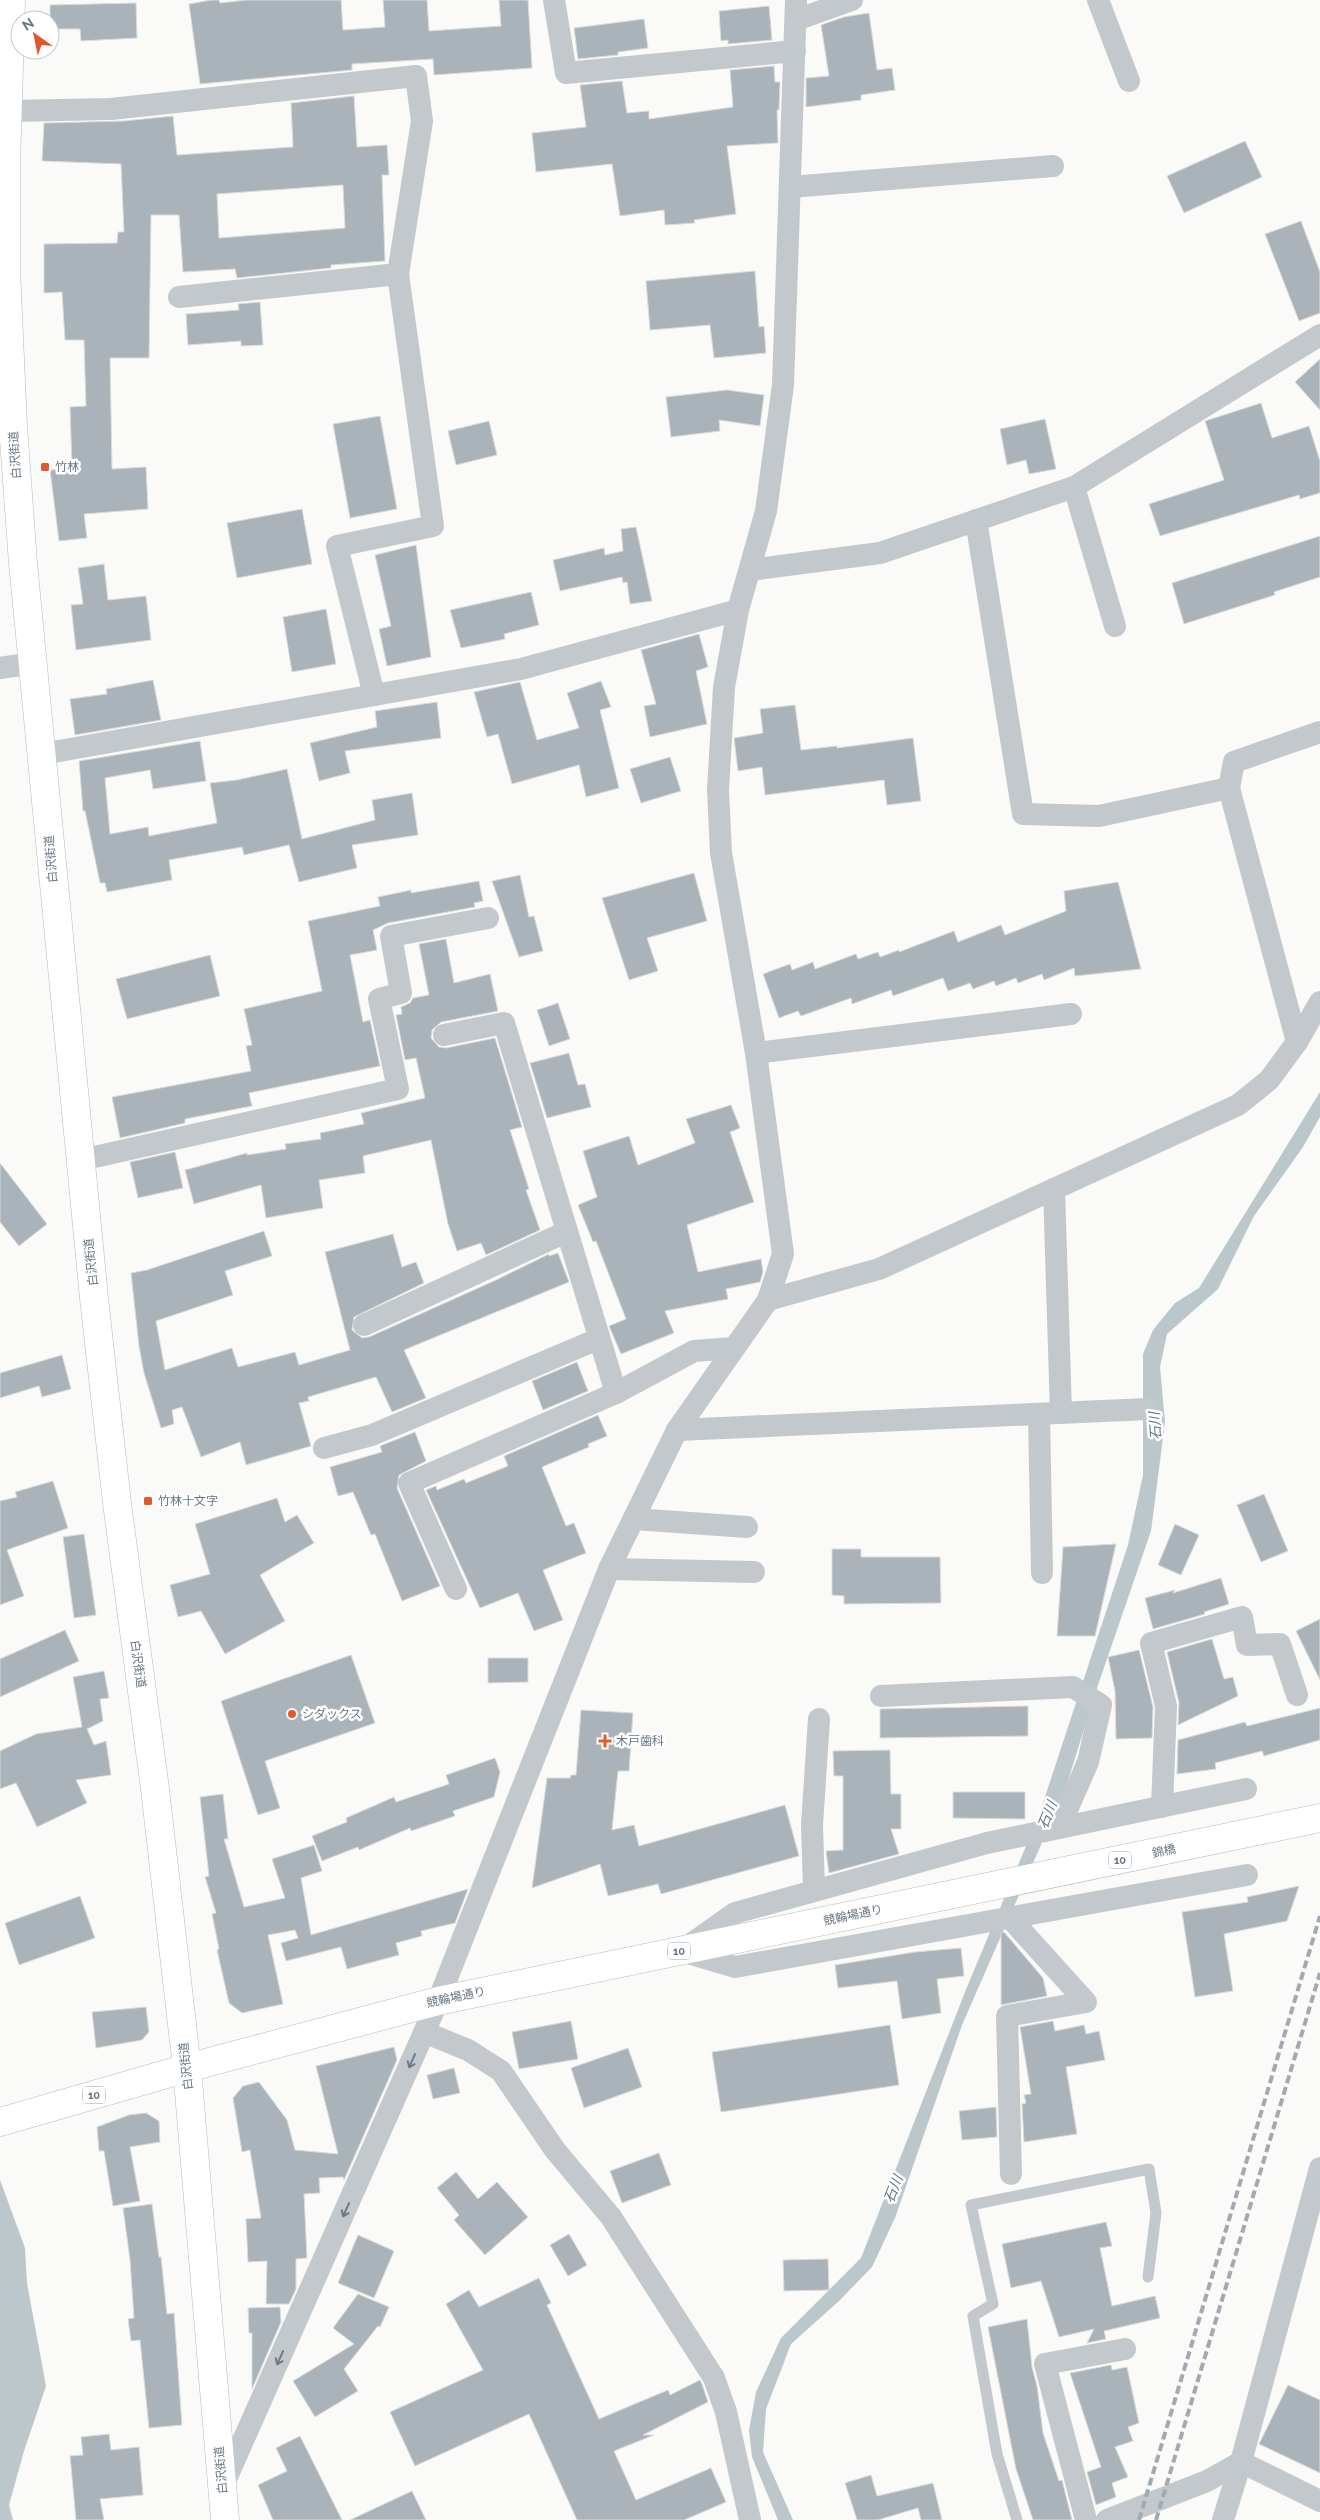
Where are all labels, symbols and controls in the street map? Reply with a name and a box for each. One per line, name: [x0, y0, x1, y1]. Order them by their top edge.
north arrow: [10, 10, 60, 60]
text: N: [19, 14, 37, 34]
street label: 白沢街道: [6, 431, 24, 479]
place label: 竹林: [55, 460, 79, 474]
marker: 竹林: [39, 461, 51, 473]
street label: 白沢街道: [42, 834, 60, 884]
street label: 白沢街道: [82, 1237, 100, 1287]
water label: 石川: [1146, 1409, 1164, 1441]
place label: 竹林十文字: [158, 1494, 218, 1508]
marker: 竹林十文字: [142, 1495, 154, 1507]
street label: 白沢街道: [128, 1639, 148, 1689]
place label: シダックス: [302, 1707, 362, 1721]
marker: シダックス: [286, 1708, 298, 1720]
marker: 木戸歯科: [598, 1734, 612, 1748]
place label: 木戸歯科: [616, 1734, 664, 1748]
water label: 石川: [1034, 1797, 1060, 1831]
street label: 錦橋: [1151, 1842, 1177, 1860]
road number: 10: [1109, 1852, 1131, 1868]
street label: 競輪場通り: [822, 1902, 884, 1928]
road number: 10: [668, 1942, 690, 1960]
street label: 競輪場通り: [425, 1984, 487, 2010]
street label: 白沢街道: [177, 2041, 195, 2091]
one-way arrow: [406, 2053, 416, 2068]
road number: 10: [83, 2086, 105, 2104]
water label: 石川: [880, 2171, 906, 2205]
one-way arrow: [340, 2202, 350, 2217]
one-way arrow: [274, 2350, 284, 2365]
street label: 白沢街道: [212, 2445, 230, 2495]

